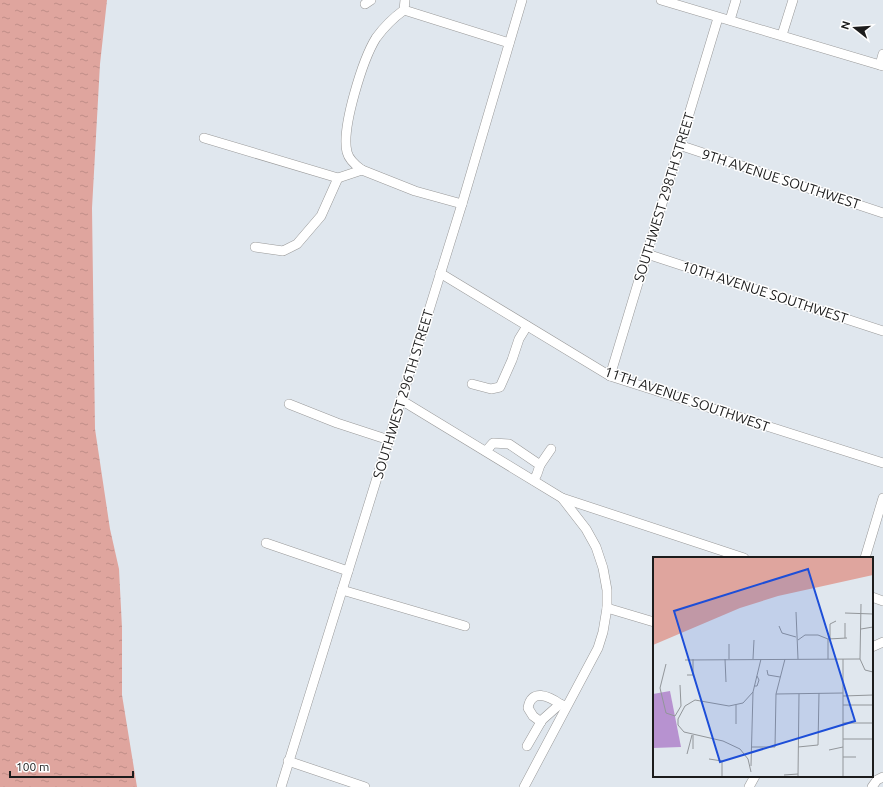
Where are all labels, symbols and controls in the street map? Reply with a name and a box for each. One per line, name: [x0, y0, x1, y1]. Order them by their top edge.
north arrow: [835, 8, 875, 48]
text: N: [838, 19, 852, 31]
street label: SOUTHWEST 298TH STREET: [631, 110, 697, 284]
street label: 9TH AVENUE SOUTHWEST: [700, 146, 862, 212]
street label: 10TH AVENUE SOUTHWEST: [680, 258, 850, 326]
street label: SOUTHWEST 296TH STREET: [370, 307, 436, 481]
street label: 11TH AVENUE SOUTHWEST: [602, 363, 772, 435]
inset map: [653, 557, 873, 777]
scale bar: [10, 753, 133, 779]
text: 100 m: [16, 760, 49, 773]

